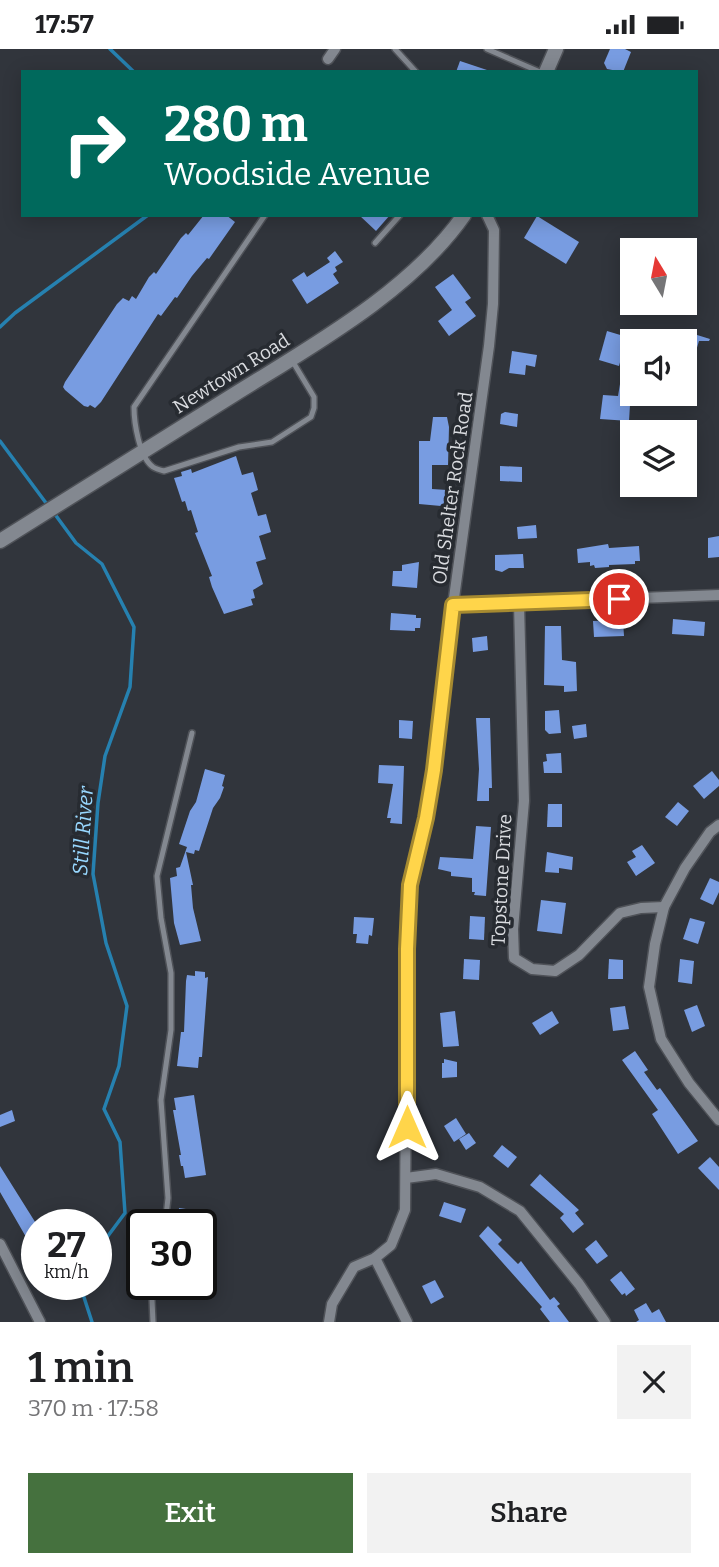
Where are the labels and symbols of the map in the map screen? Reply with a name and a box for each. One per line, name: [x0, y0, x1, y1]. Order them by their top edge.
north arrow: [620, 238, 696, 315]
street label: Newtown Road: [169, 328, 294, 418]
street label: Old Shelter Rock Road: [428, 390, 477, 586]
pin: [589, 569, 649, 629]
water label: Still River: [67, 784, 99, 876]
street label: Topstone Drive: [487, 813, 516, 947]
position arrow: [370, 1090, 444, 1164]
speed limit sign: 30: [126, 1209, 217, 1300]

